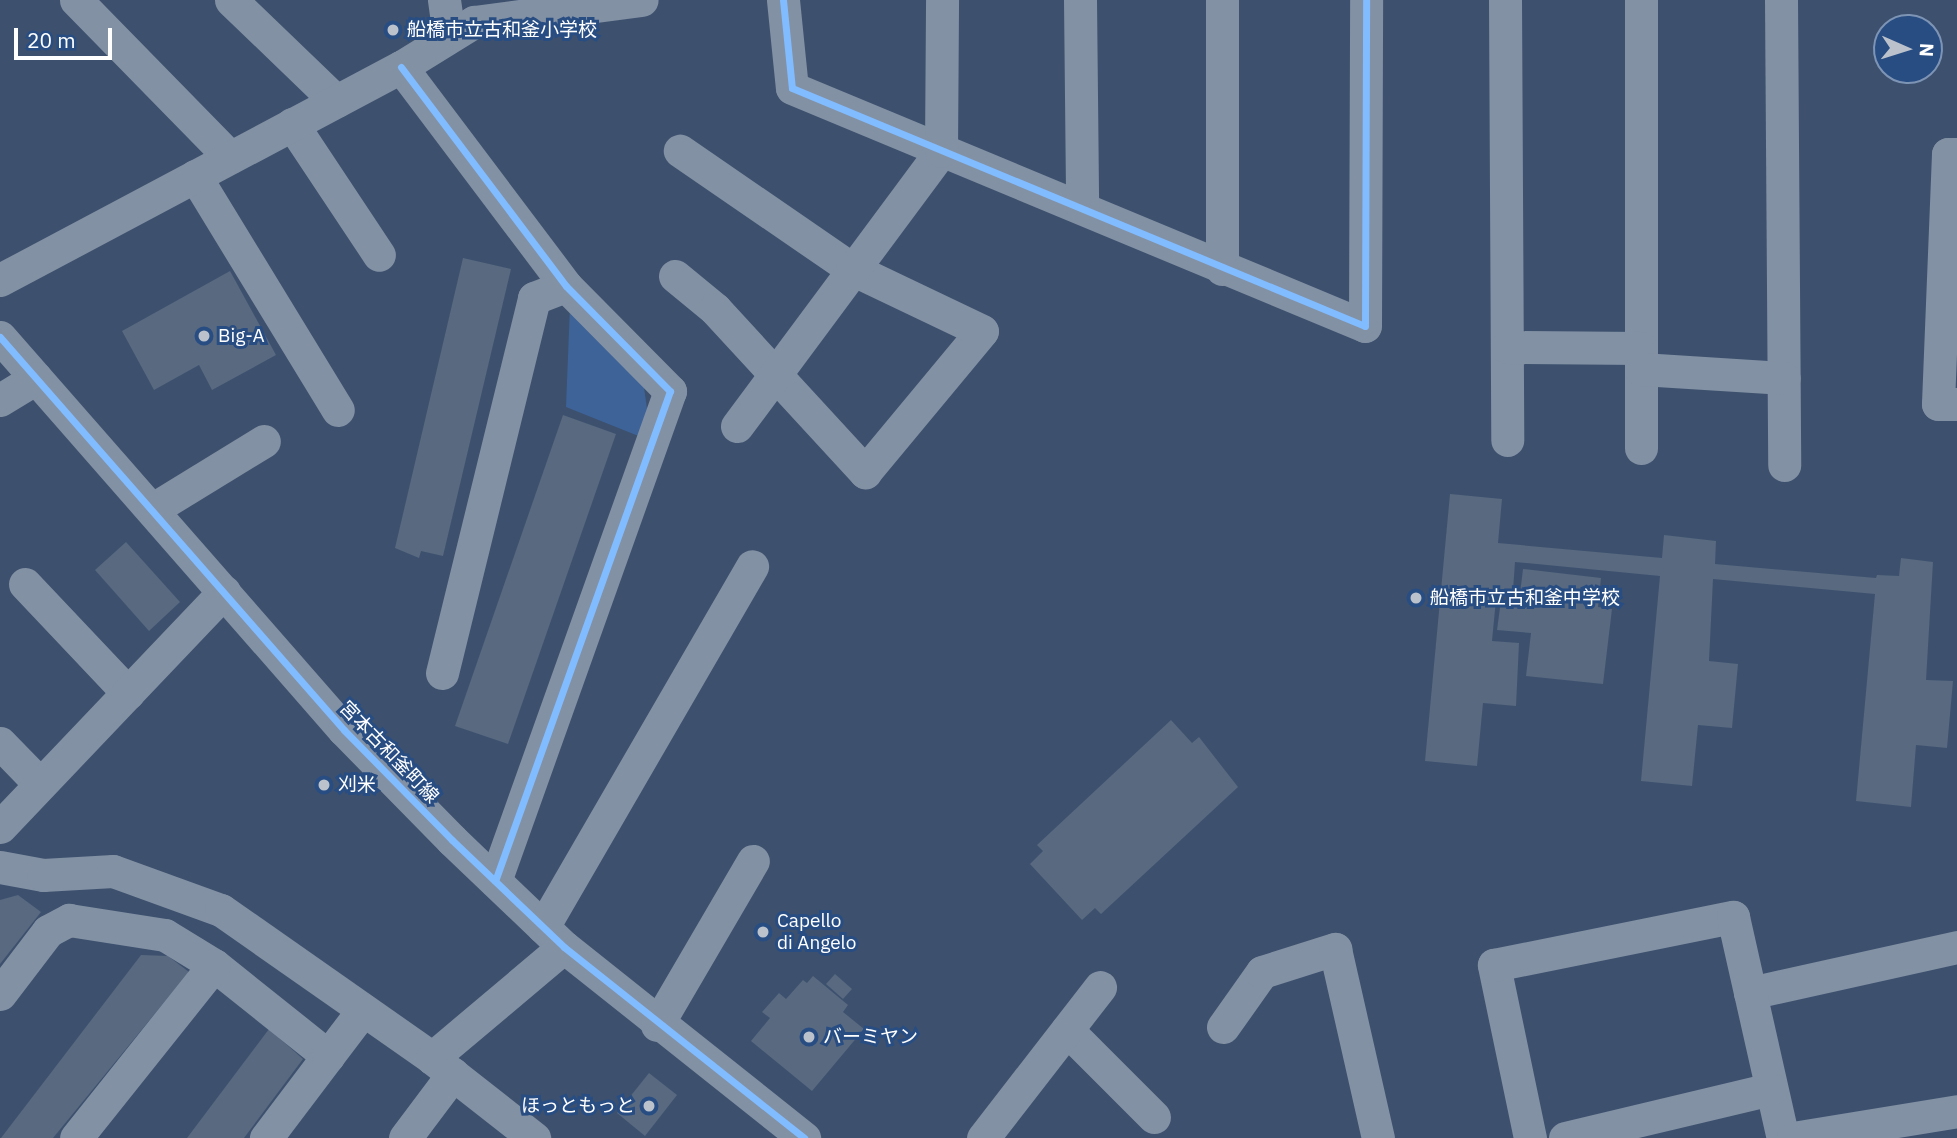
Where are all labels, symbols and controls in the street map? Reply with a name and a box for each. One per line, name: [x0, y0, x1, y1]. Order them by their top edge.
scale bar: [18, 14, 116, 58]
north arrow: [1873, 14, 1943, 84]
place label: 船橋市立古和釜小学校: [407, 19, 597, 41]
marker: 船橋市立古和釜小学校: [385, 22, 401, 38]
text: 20 m: [27, 26, 76, 54]
text: N: [1915, 42, 1939, 57]
place label: Big-A: [218, 325, 265, 347]
marker: Big-A: [196, 328, 212, 344]
place label: 船橋市立古和釜中学校: [1430, 587, 1620, 609]
marker: 船橋市立古和釜中学校: [1408, 590, 1424, 606]
street label: 宮本古和釜町線: [335, 696, 443, 808]
place label: 刈米: [338, 774, 376, 796]
marker: 刈米: [316, 777, 332, 793]
place label: Capello di Angelo: [777, 910, 856, 954]
marker: Capello di Angelo: [755, 924, 771, 940]
place label: バーミヤン: [823, 1026, 918, 1048]
marker: バーミヤン: [801, 1029, 817, 1045]
place label: ほっともっと: [521, 1095, 635, 1117]
marker: ほっともっと: [641, 1098, 657, 1114]

